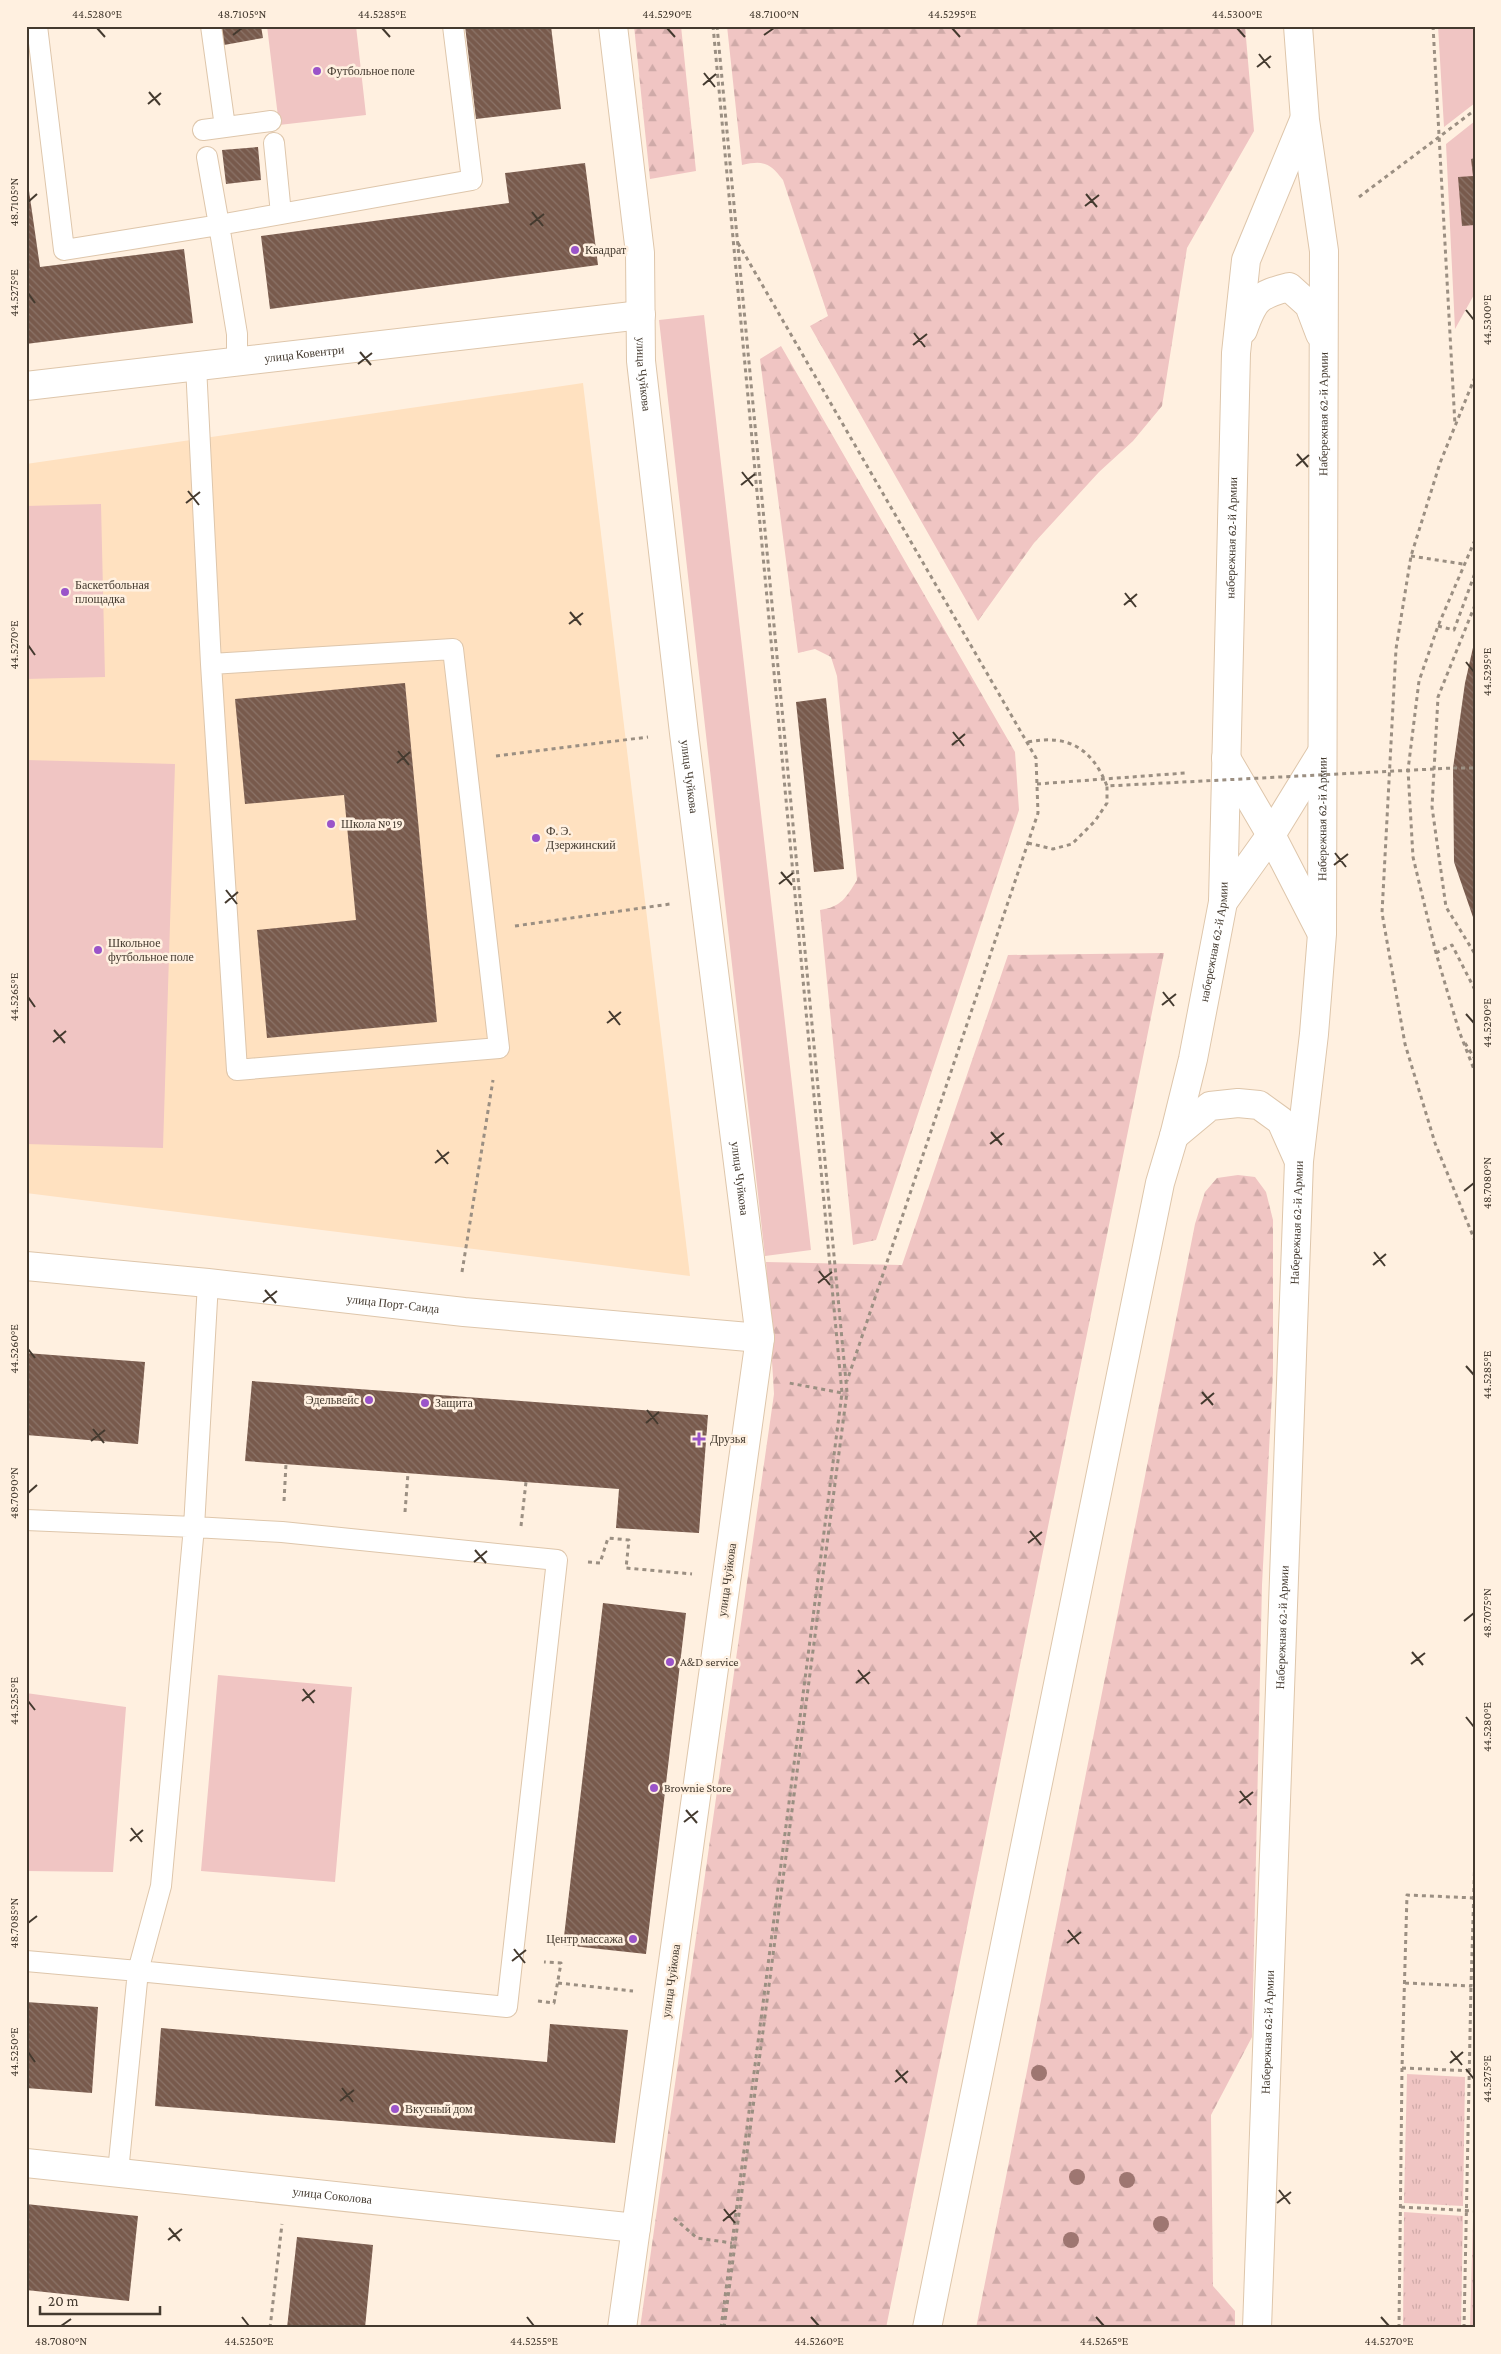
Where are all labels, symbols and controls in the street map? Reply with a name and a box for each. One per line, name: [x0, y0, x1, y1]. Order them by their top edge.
text: 44.5280°E: [72, 7, 123, 21]
text: 48.7105°N: [218, 7, 267, 21]
text: 44.5285°E: [358, 7, 407, 21]
text: 44.5290°E: [642, 7, 692, 21]
text: 48.7100°N: [749, 7, 799, 21]
text: 44.5295°E: [928, 7, 977, 21]
text: 44.5300°E: [1212, 7, 1263, 21]
place label: Футбольное поле: [327, 64, 415, 78]
marker: Футбольное поле: [311, 65, 323, 77]
text: 48.7105°N: [7, 177, 21, 226]
place label: Квадрат: [585, 243, 627, 257]
marker: Квадрат: [569, 244, 581, 256]
text: 44.5275°E: [7, 269, 21, 317]
text: 44.5300°E: [1480, 294, 1494, 345]
street label: улица Чуйкова: [634, 337, 654, 413]
street label: улица Ковентри: [263, 342, 346, 365]
street label: Набережная 62-й Армии: [1316, 351, 1331, 476]
street label: набережная 62-й Армии: [1223, 476, 1240, 599]
place label: Баскетбольная площадка: [75, 578, 150, 606]
marker: Баскетбольная площадка: [59, 586, 71, 598]
text: 44.5270°E: [7, 620, 21, 669]
text: 44.5295°E: [1480, 647, 1494, 696]
street label: улица Чуйкова: [678, 739, 701, 815]
street label: Набережная 62-й Армии: [1315, 756, 1330, 881]
place label: Школа № 19: [341, 817, 403, 831]
marker: Школа № 19: [325, 818, 337, 830]
place label: Ф. Э. Дзержинский: [546, 824, 616, 852]
marker: Ф. Э. Дзержинский: [530, 832, 542, 844]
street label: набережная 62-й Армии: [1197, 881, 1230, 1003]
place label: Школьное футбольное поле: [108, 936, 194, 964]
marker: Школьное футбольное поле: [92, 944, 104, 956]
text: 44.5265°E: [7, 972, 21, 1021]
text: 44.5290°E: [1480, 998, 1494, 1048]
street label: улица Чуйкова: [728, 1141, 752, 1217]
text: 48.7080°N: [1480, 1157, 1494, 1209]
street label: Набережная 62-й Армии: [1288, 1160, 1306, 1285]
street label: улица Порт-Саида: [346, 1292, 441, 1316]
text: 44.5260°E: [7, 1324, 21, 1374]
text: 44.5285°E: [1480, 1350, 1494, 1399]
place label: Эдельвейс: [306, 1393, 359, 1407]
marker: Эдельвейс: [363, 1394, 375, 1406]
place label: Защита: [435, 1396, 473, 1410]
marker: Защита: [419, 1397, 431, 1409]
marker: Друзья: [692, 1432, 706, 1446]
place label: Друзья: [710, 1432, 746, 1446]
text: 48.7090°N: [7, 1467, 21, 1519]
street label: улица Чуйкова: [715, 1542, 739, 1618]
street label: Набережная 62-й Армии: [1273, 1565, 1291, 1690]
text: 48.7075°N: [1480, 1588, 1494, 1638]
place label: A&D service: [680, 1655, 739, 1669]
marker: A&D service: [664, 1656, 676, 1668]
text: 44.5255°E: [7, 1677, 21, 1725]
text: 44.5280°E: [1480, 1701, 1494, 1752]
place label: Brownie Store: [664, 1781, 731, 1795]
marker: Brownie Store: [648, 1782, 660, 1794]
text: 48.7085°N: [7, 1897, 21, 1948]
place label: Центр массажа: [546, 1932, 624, 1946]
marker: Центр массажа: [627, 1933, 639, 1945]
street label: улица Чуйкова: [659, 1943, 683, 2019]
street label: Набережная 62-й Армии: [1258, 1969, 1277, 2094]
text: 44.5250°E: [7, 2027, 21, 2077]
text: 44.5275°E: [1480, 2055, 1494, 2103]
place label: Вкусный дом: [405, 2102, 473, 2116]
marker: Вкусный дом: [389, 2103, 401, 2115]
street label: улица Соколова: [292, 2184, 373, 2207]
scale bar: [40, 2284, 160, 2316]
text: 20 m: [48, 2293, 79, 2309]
text: 48.7080°N: [35, 2334, 87, 2348]
text: 44.5250°E: [224, 2334, 274, 2348]
text: 44.5255°E: [510, 2334, 558, 2348]
text: 44.5260°E: [794, 2334, 844, 2348]
text: 44.5265°E: [1080, 2334, 1129, 2348]
text: 44.5270°E: [1365, 2334, 1414, 2348]

